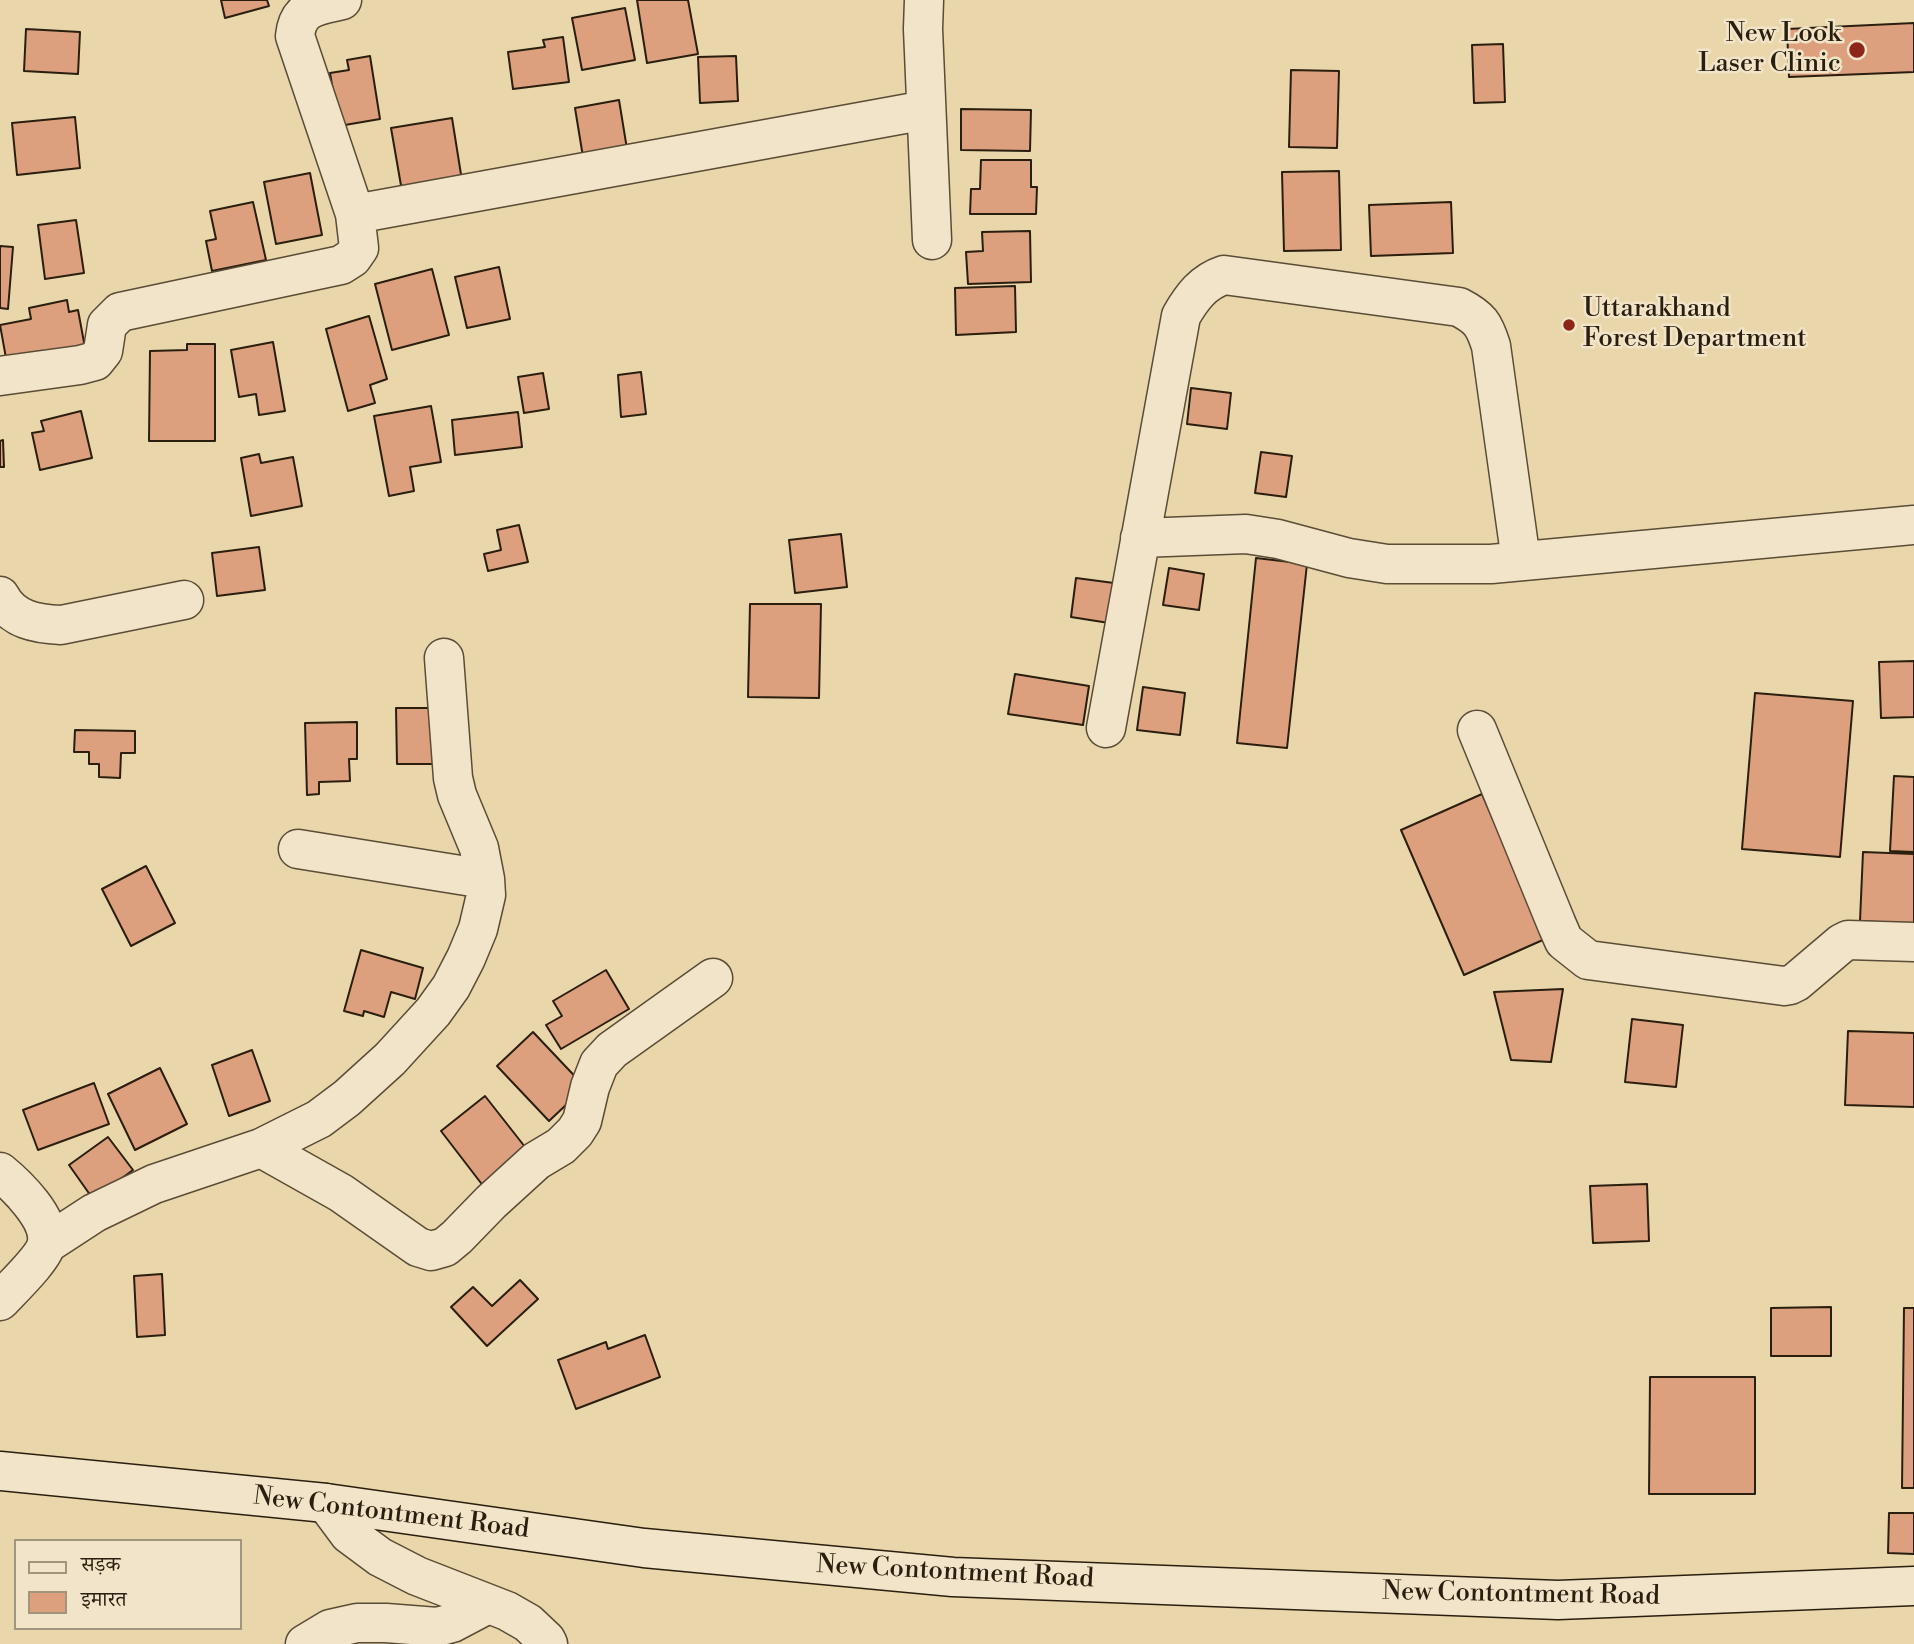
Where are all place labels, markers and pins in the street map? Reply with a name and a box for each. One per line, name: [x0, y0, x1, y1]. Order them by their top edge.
place label: New Look Laser Clinic: [1698, 19, 1841, 80]
marker: New Look Laser Clinic: [1847, 40, 1867, 60]
place label: Uttarakhand Forest Department: [1583, 294, 1806, 356]
marker: Uttarakhand Forest Department: [1561, 317, 1577, 333]

